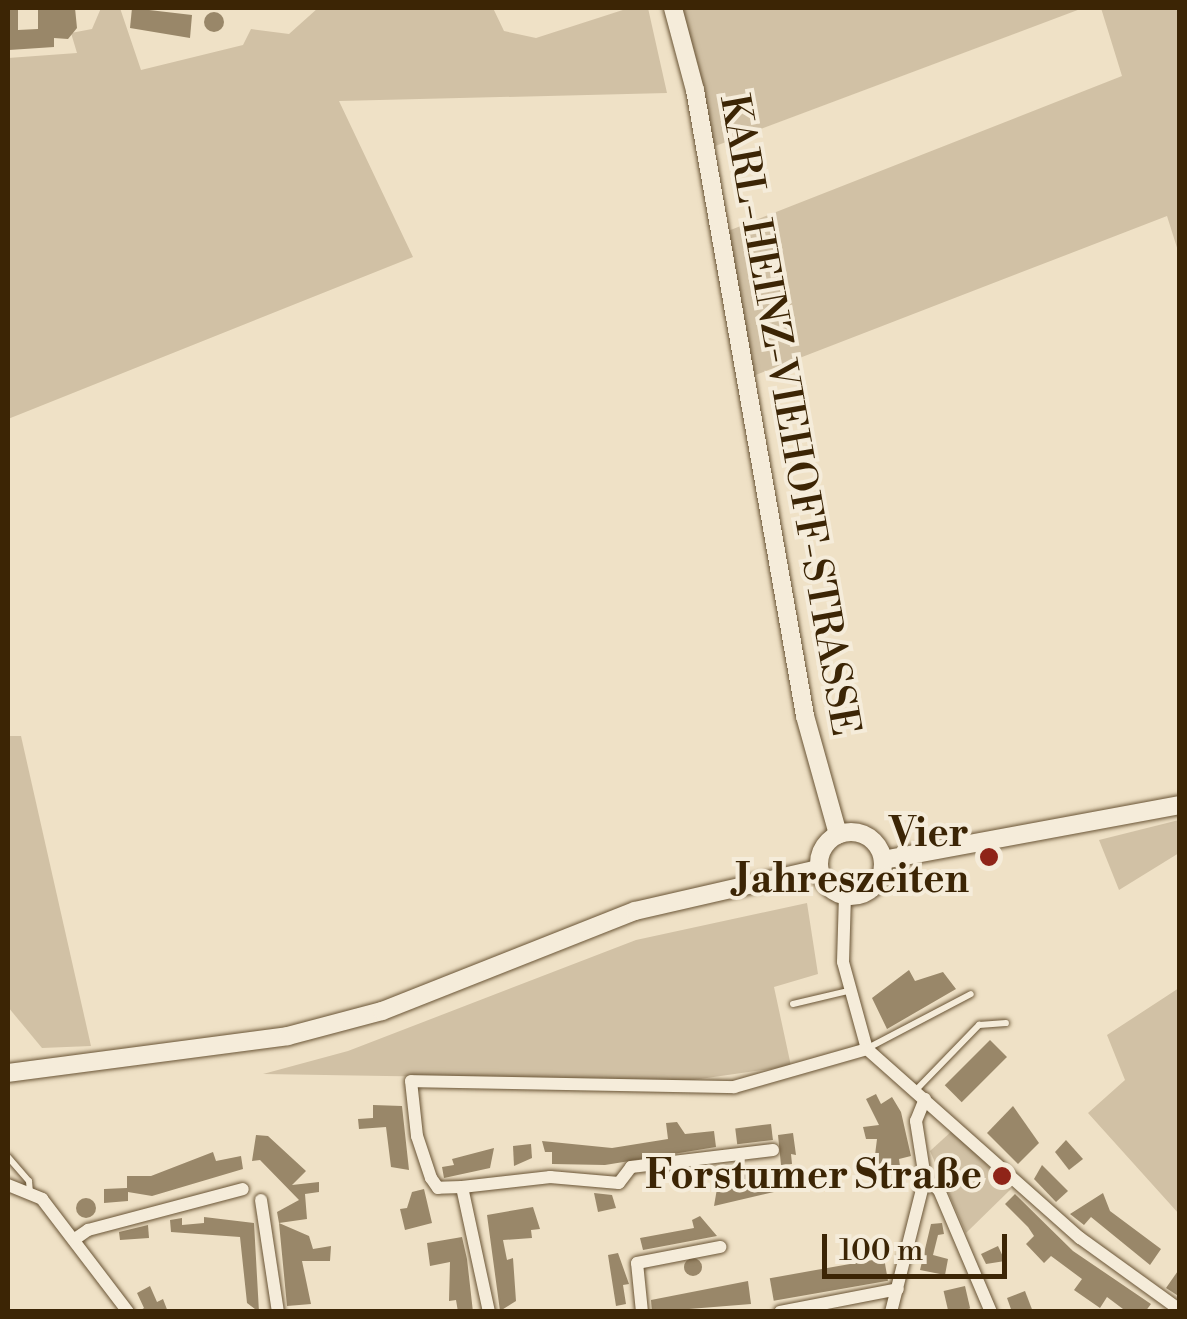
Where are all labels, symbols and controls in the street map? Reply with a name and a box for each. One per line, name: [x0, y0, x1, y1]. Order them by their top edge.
street label: KARL-HEINZ-VIEHOFF-STRASSE: [709, 91, 869, 739]
place label: Vier Jahreszeiten: [735, 810, 969, 904]
marker: Vier Jahreszeiten: [978, 846, 1000, 868]
place label: Forstumer Straße: [645, 1152, 982, 1200]
marker: Forstumer Straße: [991, 1165, 1013, 1187]
scale bar: [827, 1214, 1012, 1276]
text: 100 m: [839, 1232, 923, 1270]

